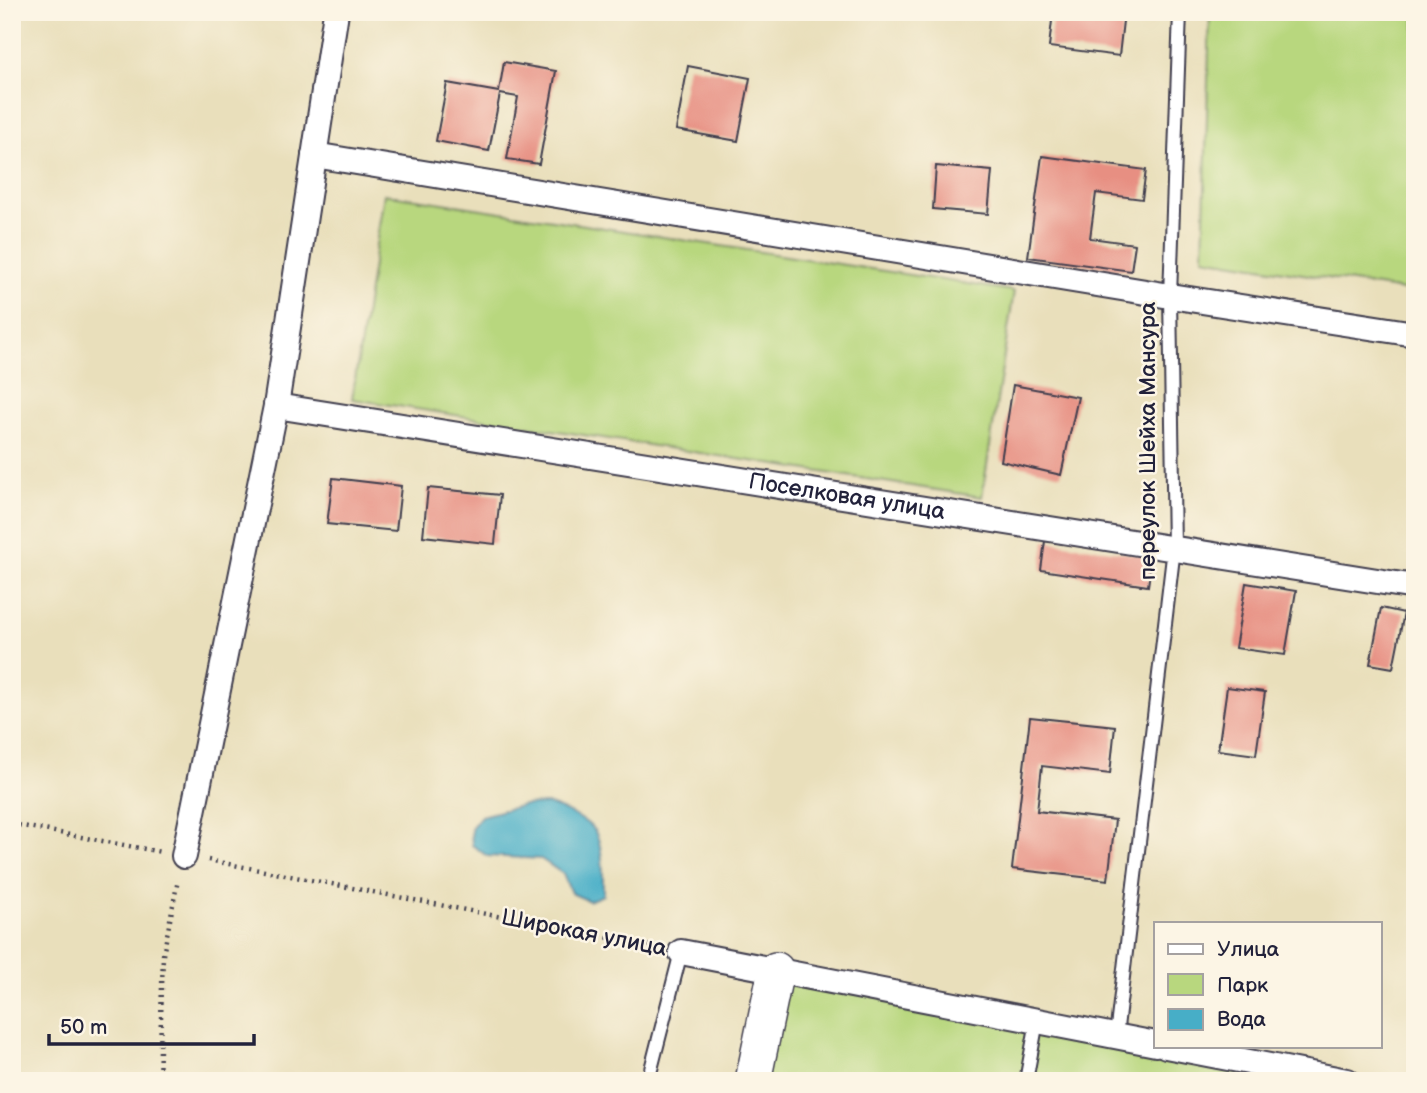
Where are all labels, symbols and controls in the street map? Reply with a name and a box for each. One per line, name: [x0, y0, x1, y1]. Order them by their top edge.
street label: переулок Шейха Мансура: [1134, 301, 1162, 580]
street label: Поселковая улица: [747, 467, 948, 526]
street label: Широкая улица: [499, 903, 670, 963]
legend: [1154, 922, 1382, 1048]
text: Улица: [1217, 937, 1280, 962]
text: Парк: [1217, 973, 1268, 998]
scale bar: [49, 1002, 254, 1046]
text: Вода: [1217, 1007, 1266, 1032]
text: 50 m: [60, 1015, 107, 1040]

